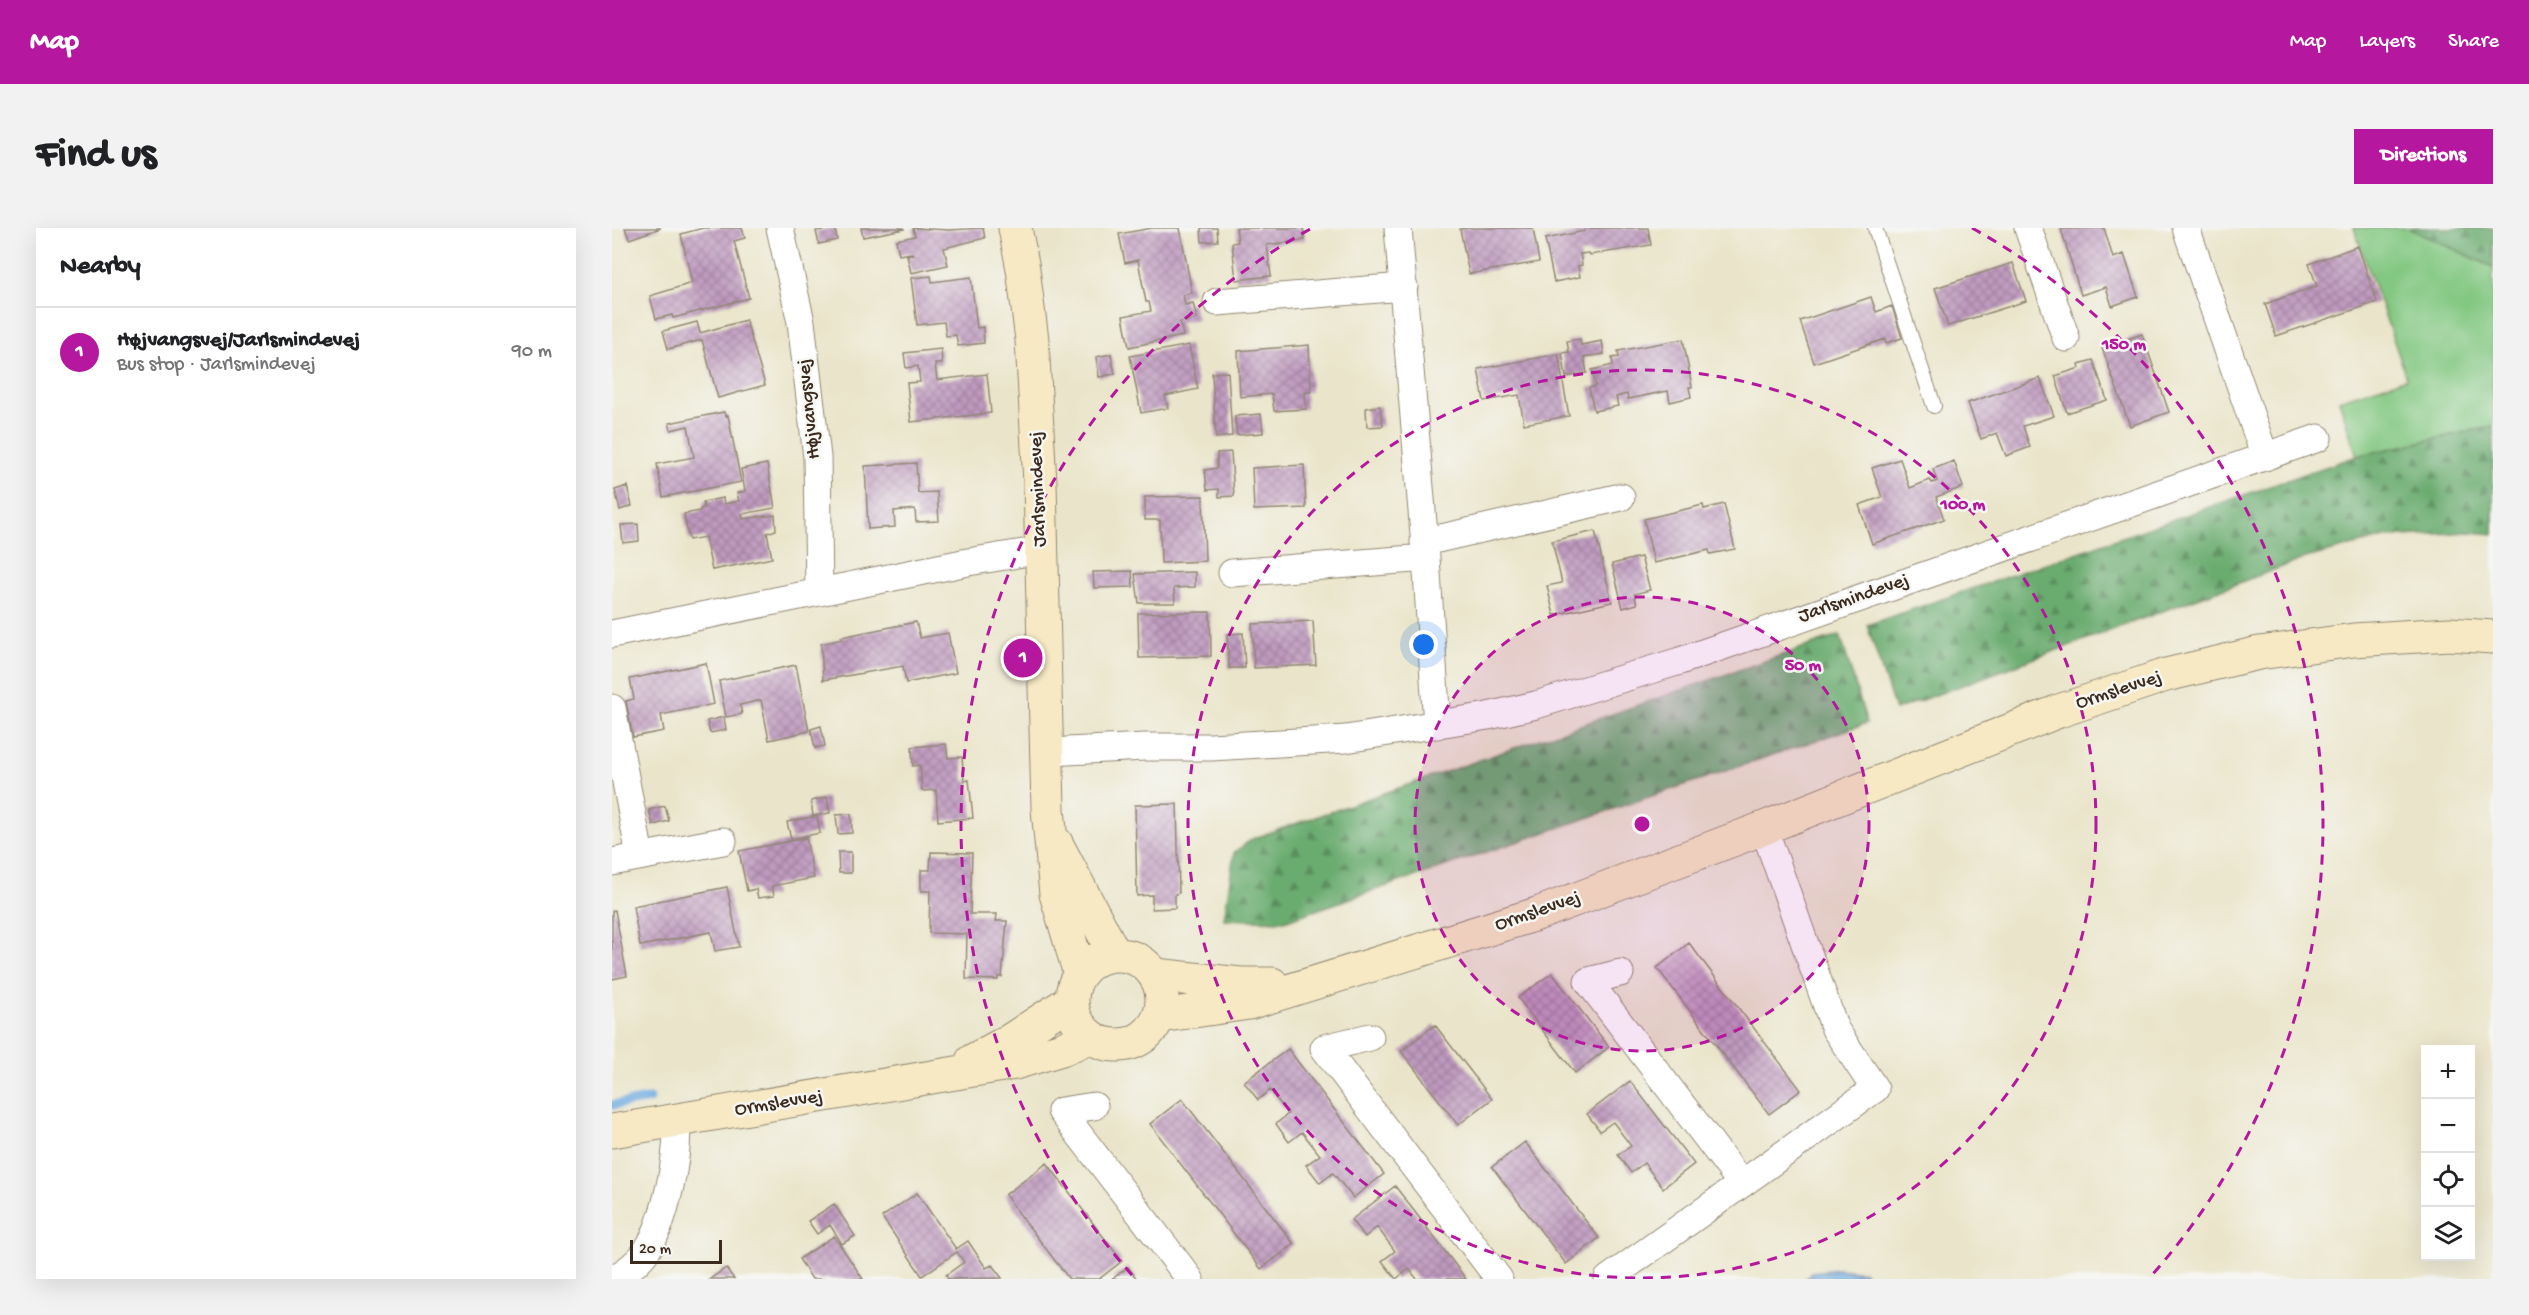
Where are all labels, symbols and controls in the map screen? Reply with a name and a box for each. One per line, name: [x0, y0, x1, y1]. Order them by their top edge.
text: Map: [30, 26, 79, 59]
text: Map: [2290, 30, 2326, 55]
text: Layers: [2359, 30, 2415, 55]
text: Share: [2448, 30, 2499, 55]
button: Directions: [2354, 129, 2493, 184]
text: Find us: [36, 132, 156, 181]
text: Nearby: [60, 252, 141, 283]
text: Højvangsvej/Jarlsmindevej: [117, 328, 360, 354]
text: 150 m: [2101, 335, 2146, 356]
text: 1: [75, 341, 84, 364]
text: 90 m: [512, 341, 552, 364]
text: Bus stop · Jarlsmindevej: [117, 354, 316, 377]
street label: Højvangsvej: [793, 358, 827, 460]
street label: Jarlsmindevej: [1025, 431, 1053, 547]
text: 100 m: [1940, 495, 1986, 516]
street label: Jarlsmindevej: [1796, 569, 1912, 629]
your location: [1409, 630, 1438, 659]
pin: 1: [1004, 636, 1042, 680]
text: 50 m: [1785, 656, 1822, 677]
street label: Ormslevvej: [2073, 666, 2165, 716]
centre of rings: [1632, 814, 1652, 834]
street label: Ormslevvej: [1492, 887, 1584, 937]
map controls: [2421, 1045, 2475, 1261]
button: +: [2421, 1045, 2475, 1099]
street label: Ormslevvej: [733, 1086, 825, 1122]
button: −: [2421, 1099, 2475, 1153]
button: locate: [2421, 1153, 2475, 1207]
button: layers: [2421, 1207, 2475, 1261]
scale bar: [630, 1237, 722, 1264]
text: 20 m: [639, 1241, 671, 1260]

